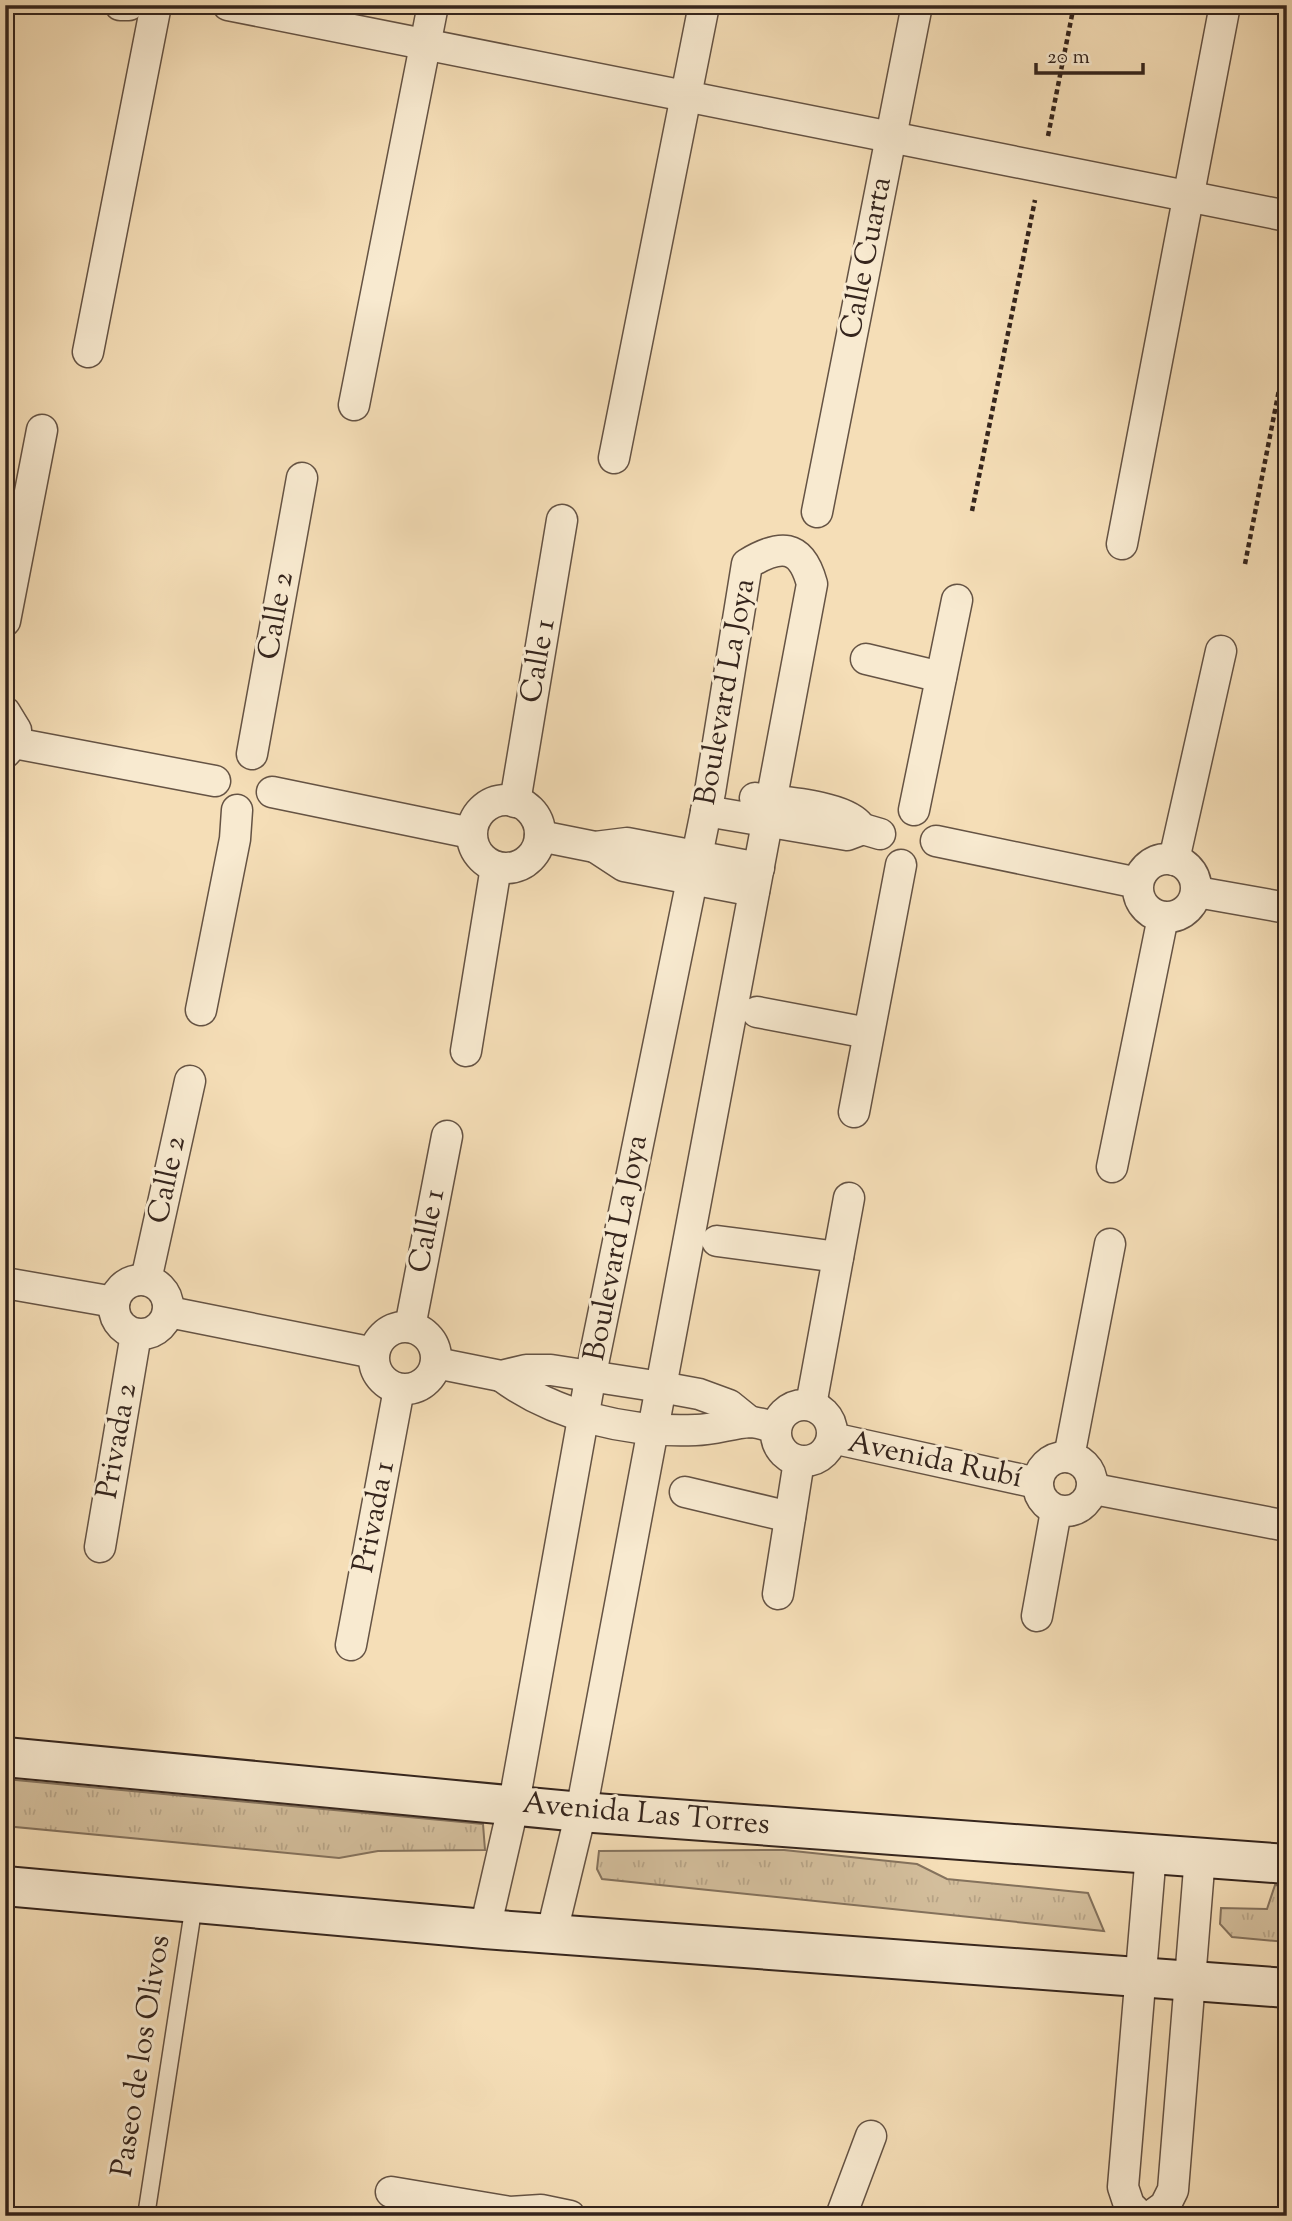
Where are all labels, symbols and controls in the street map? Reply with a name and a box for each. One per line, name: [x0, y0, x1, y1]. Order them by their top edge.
scale bar: [1036, 32, 1143, 76]
text: 20 m: [1047, 43, 1090, 73]
street label: Calle Cuarta: [830, 173, 904, 343]
street label: Calle 2: [248, 569, 306, 663]
street label: Boulevard La Joya: [685, 575, 767, 809]
street label: Calle 1: [510, 616, 568, 706]
street label: Boulevard La Joya: [574, 1131, 660, 1365]
street label: Calle 2: [138, 1132, 198, 1228]
street label: Calle 1: [399, 1185, 457, 1277]
street label: Privada 2: [87, 1380, 149, 1502]
street label: Avenida Rubí: [844, 1422, 1026, 1500]
street label: Privada 1: [343, 1458, 407, 1576]
street label: Avenida Las Torres: [521, 1783, 771, 1847]
street label: Paseo de los Olivos: [102, 1932, 182, 2180]

